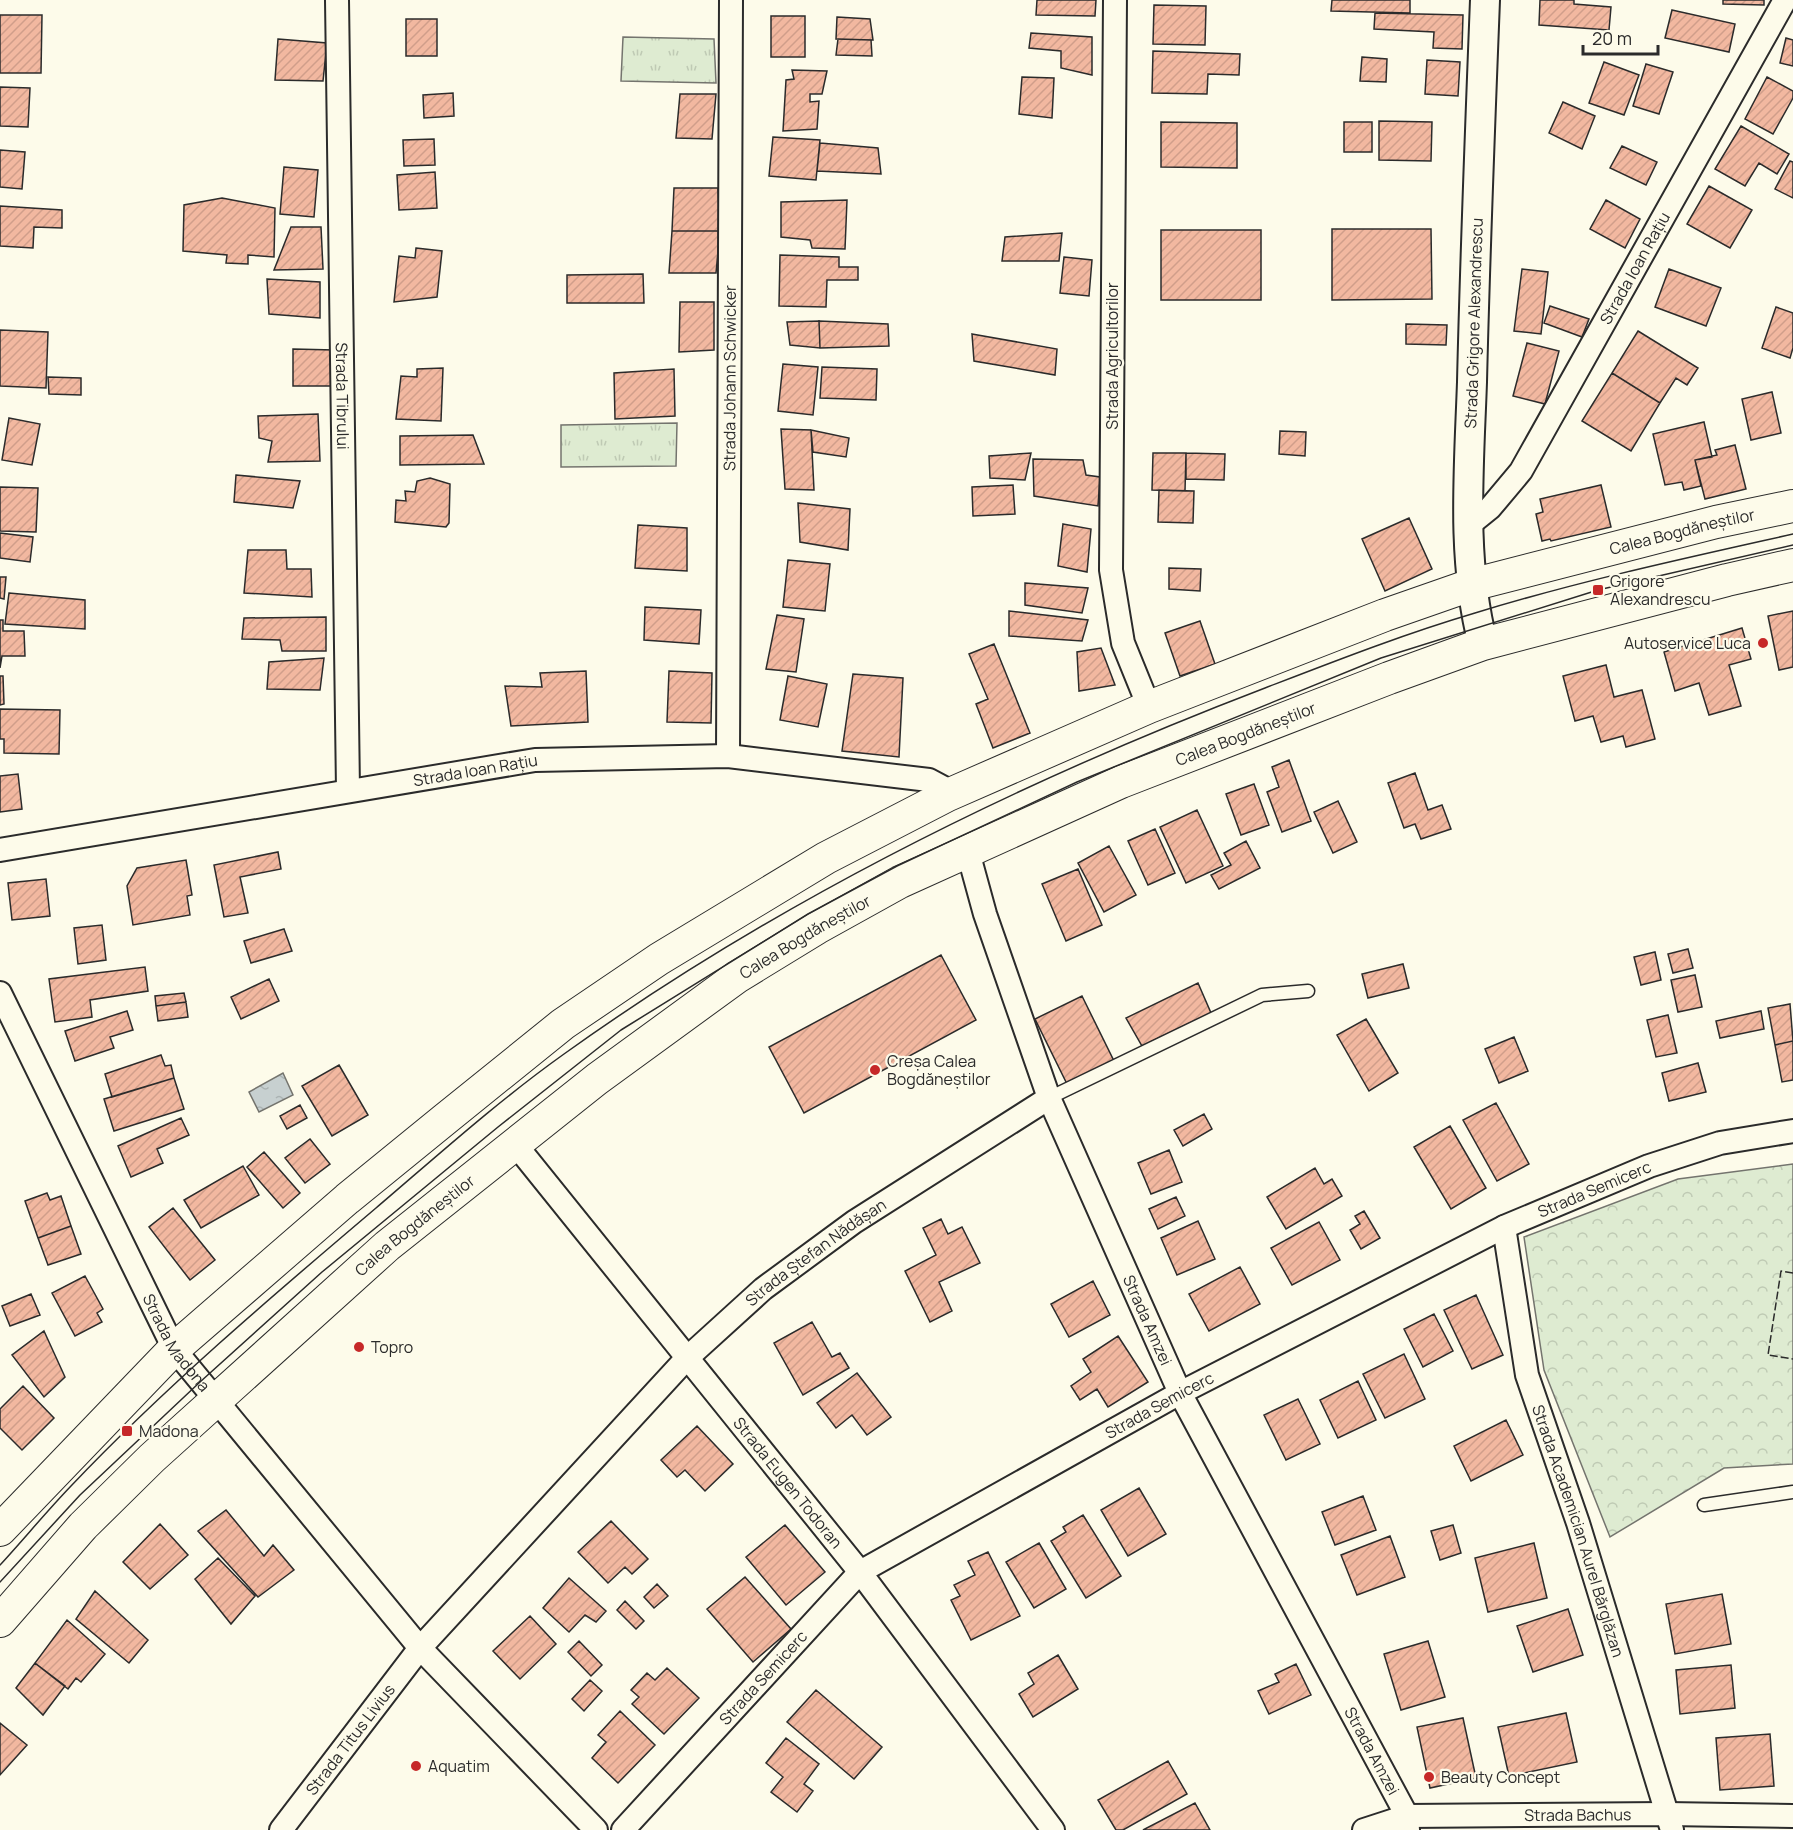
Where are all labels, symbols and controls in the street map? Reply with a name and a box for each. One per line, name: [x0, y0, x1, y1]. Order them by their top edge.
scale bar: [1583, 18, 1658, 56]
text: 20 m: [1592, 26, 1632, 50]
street label: Strada Ioan Rațiu: [1594, 208, 1675, 328]
street label: Strada Grigore Alexandrescu: [1459, 217, 1488, 429]
street label: Strada Agricultorilor: [1101, 282, 1123, 430]
street label: Strada Johann Schwicker: [718, 285, 741, 471]
street label: Strada Tibrului: [331, 342, 354, 450]
street label: Calea Bogdăneștilor: [1607, 503, 1757, 560]
place label: Grigore Alexandrescu: [1610, 570, 1711, 610]
marker: Grigore Alexandrescu: [1591, 583, 1605, 597]
place label: Autoservice Luca: [1624, 632, 1751, 654]
marker: Autoservice Luca: [1756, 636, 1770, 650]
street label: Calea Bogdăneștilor: [1172, 696, 1319, 771]
street label: Strada Ioan Rațiu: [412, 749, 539, 791]
street label: Calea Bogdăneștilor: [735, 889, 875, 984]
place label: Creșa Calea Bogdăneștilor: [887, 1050, 991, 1090]
marker: Creșa Calea Bogdăneștilor: [868, 1063, 882, 1077]
street label: Strada Semicerc: [1534, 1155, 1654, 1223]
street label: Calea Bogdăneștilor: [350, 1169, 479, 1281]
street label: Strada Ștefan Nădășan: [740, 1193, 890, 1311]
street label: Strada Amzei: [1118, 1271, 1177, 1369]
street label: Strada Madona: [138, 1290, 215, 1396]
place label: Topro: [371, 1336, 413, 1358]
marker: Topro: [352, 1340, 366, 1354]
street label: Strada Semicerc: [1101, 1367, 1218, 1444]
street label: Strada Academician Aurel Bărglăzan: [1527, 1402, 1629, 1660]
street label: Strada Eugen Todoran: [728, 1412, 848, 1553]
place label: Madona: [139, 1420, 199, 1442]
marker: Madona: [120, 1424, 134, 1438]
street label: Strada Semicerc: [714, 1625, 812, 1730]
street label: Strada Titus Livius: [301, 1679, 400, 1800]
street label: Strada Amzei: [1339, 1703, 1405, 1799]
place label: Aquatim: [428, 1755, 490, 1777]
marker: Aquatim: [409, 1759, 423, 1773]
place label: Beauty Concept: [1441, 1766, 1560, 1788]
marker: Beauty Concept: [1422, 1770, 1436, 1784]
street label: Strada Bachus: [1524, 1803, 1631, 1826]

